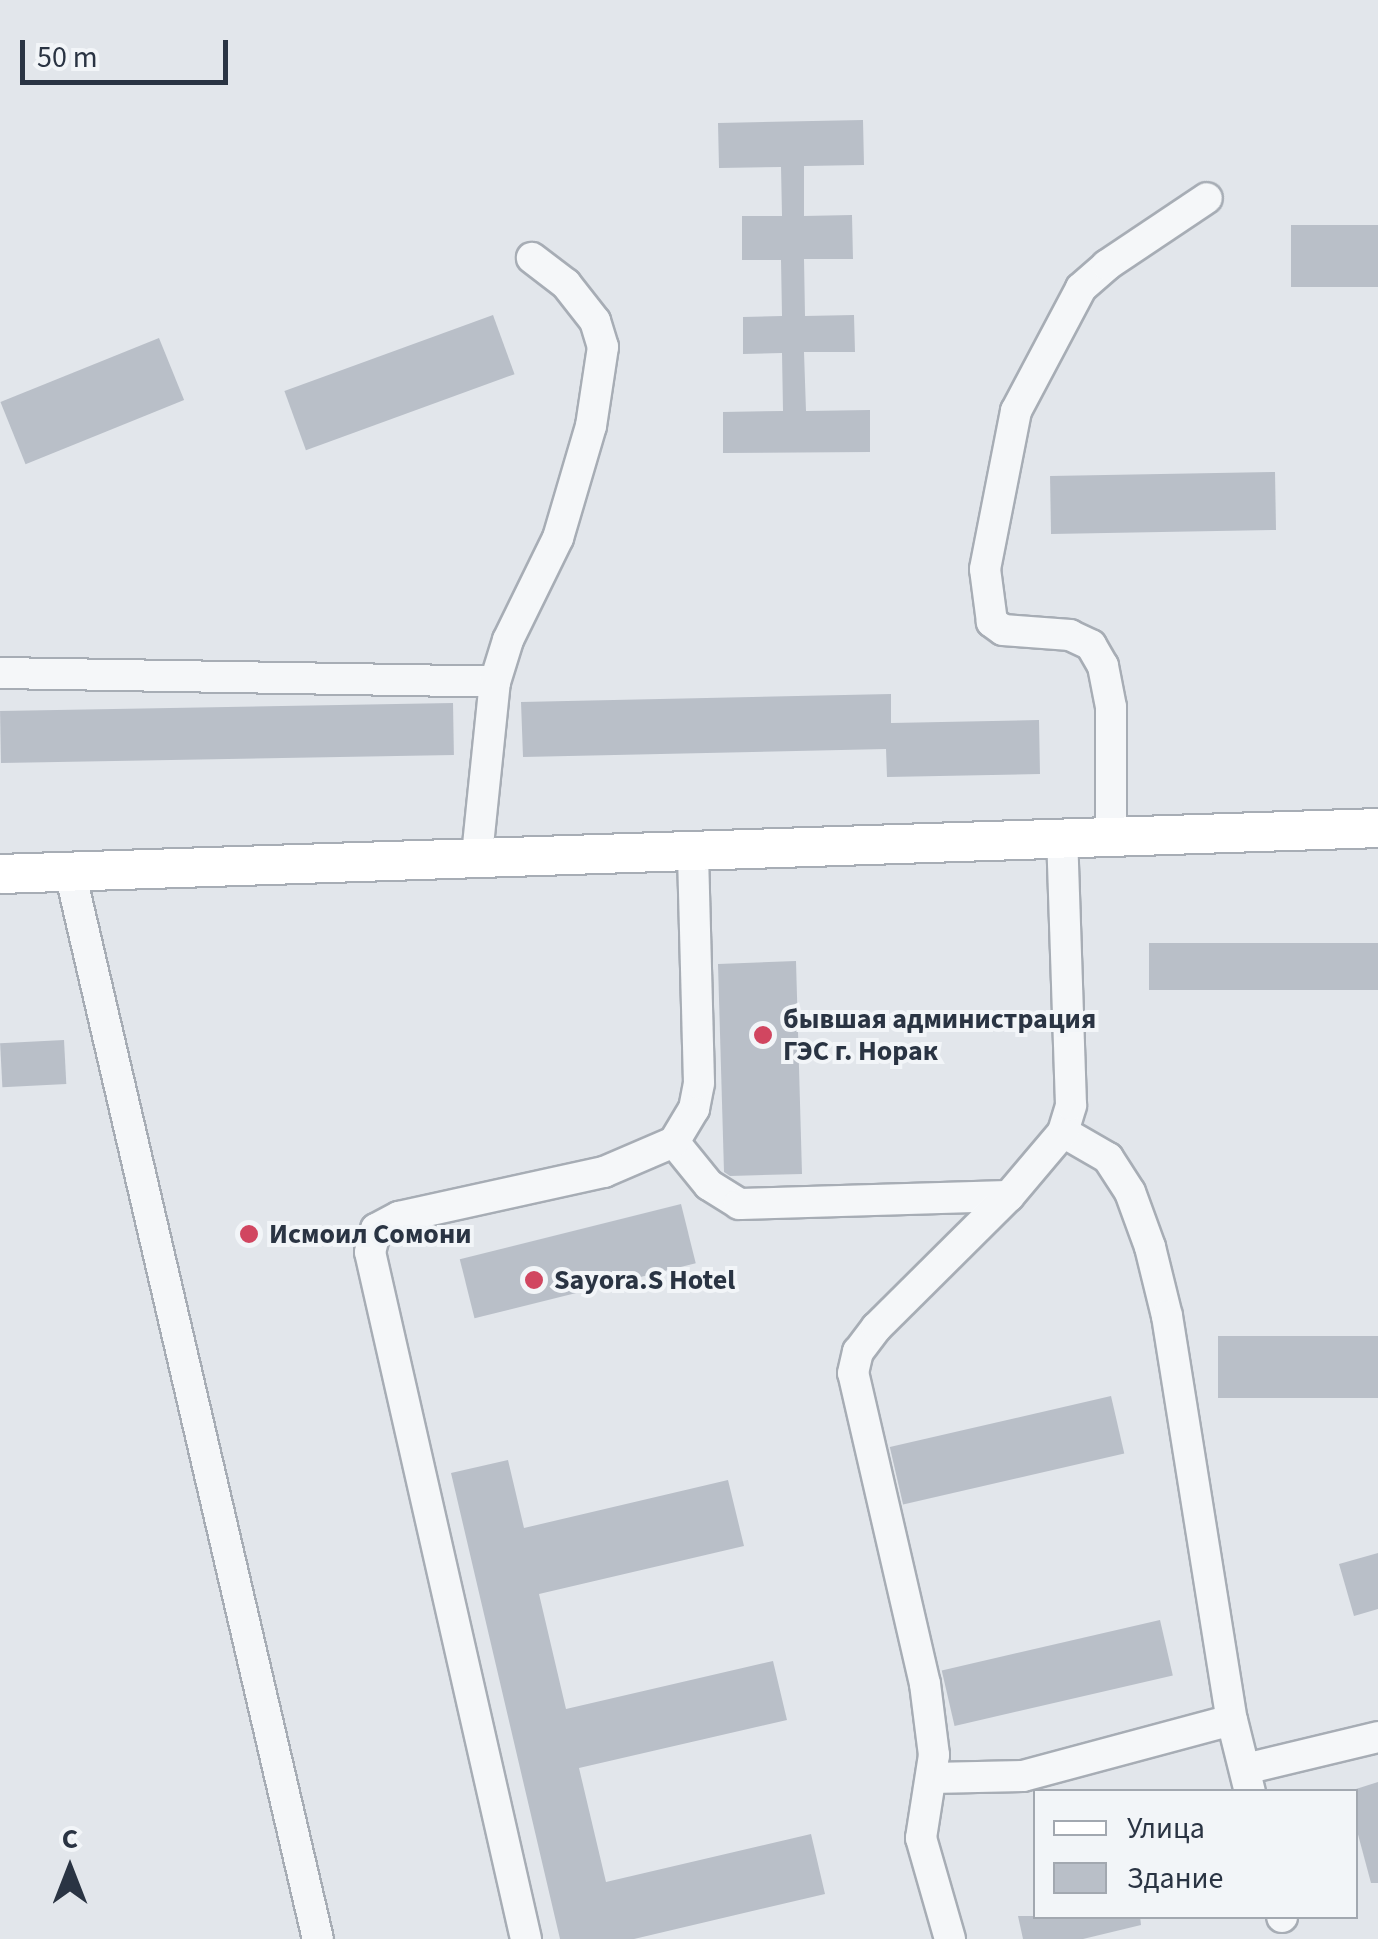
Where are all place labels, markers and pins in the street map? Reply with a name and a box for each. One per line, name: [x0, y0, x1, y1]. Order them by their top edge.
place label: бывшая администрация ГЭС г. Норак: [783, 1002, 1096, 1068]
marker: бывшая администрация ГЭС г. Норак: [752, 1024, 774, 1046]
place label: Исмоил Сомони: [269, 1217, 472, 1251]
marker: Исмоил Сомони: [238, 1223, 260, 1245]
place label: Sayora.S Hotel: [554, 1263, 735, 1297]
marker: Sayora.S Hotel: [523, 1269, 545, 1291]

